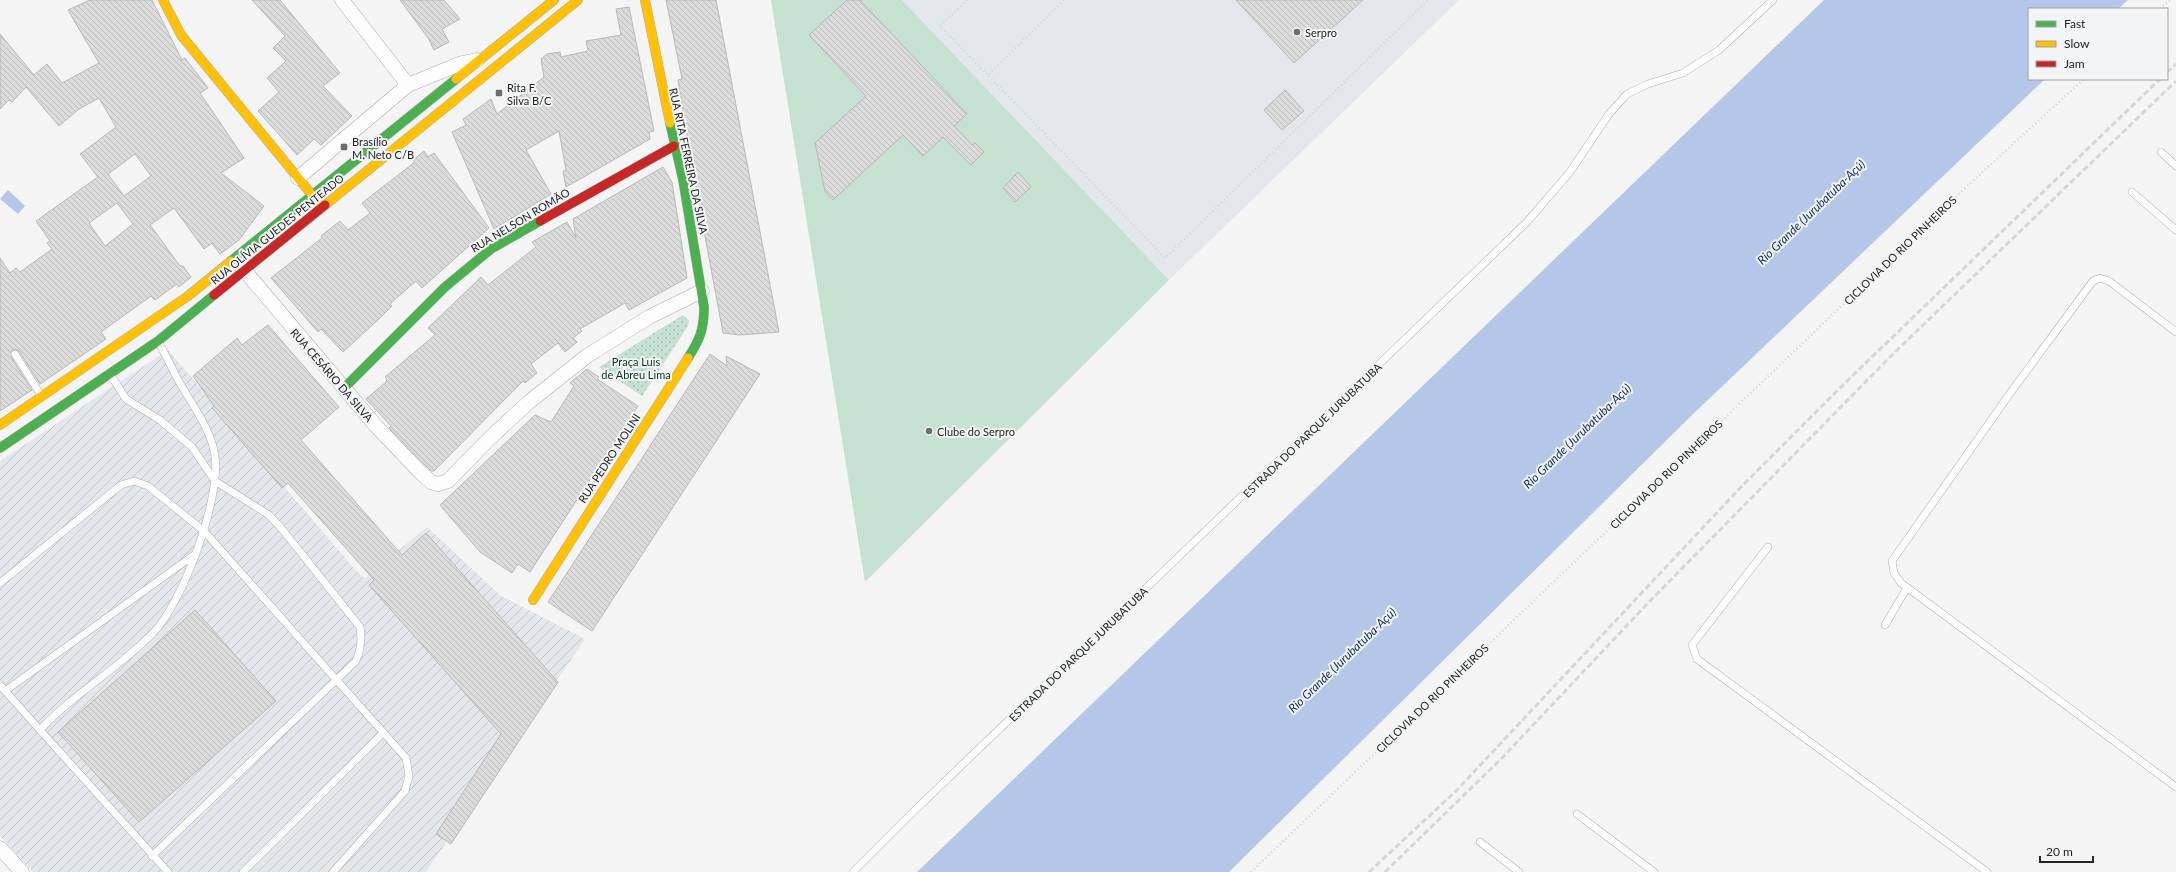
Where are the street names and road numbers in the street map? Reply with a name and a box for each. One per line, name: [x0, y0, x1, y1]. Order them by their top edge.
street label: RUA RITA FERREIRA DA SILVA: [667, 87, 711, 236]
street label: RUA OLÍVIA GUEDES PENTEADO: [208, 171, 346, 287]
street label: RUA NELSON ROMÃO: [468, 185, 572, 255]
street label: CICLOVIA DO RIO PINHEIROS: [1841, 193, 1959, 307]
street label: RUA CESÁRIO DA SILVA: [288, 326, 376, 425]
street label: ESTRADA DO PARQUE JURUBATUBA: [1240, 360, 1384, 500]
street label: RUA PEDRO MOLINI: [575, 411, 643, 505]
street label: CICLOVIA DO RIO PINHEIROS: [1607, 417, 1725, 531]
street label: ESTRADA DO PARQUE JURUBATUBA: [1006, 584, 1150, 724]
street label: CICLOVIA DO RIO PINHEIROS: [1373, 641, 1491, 755]

